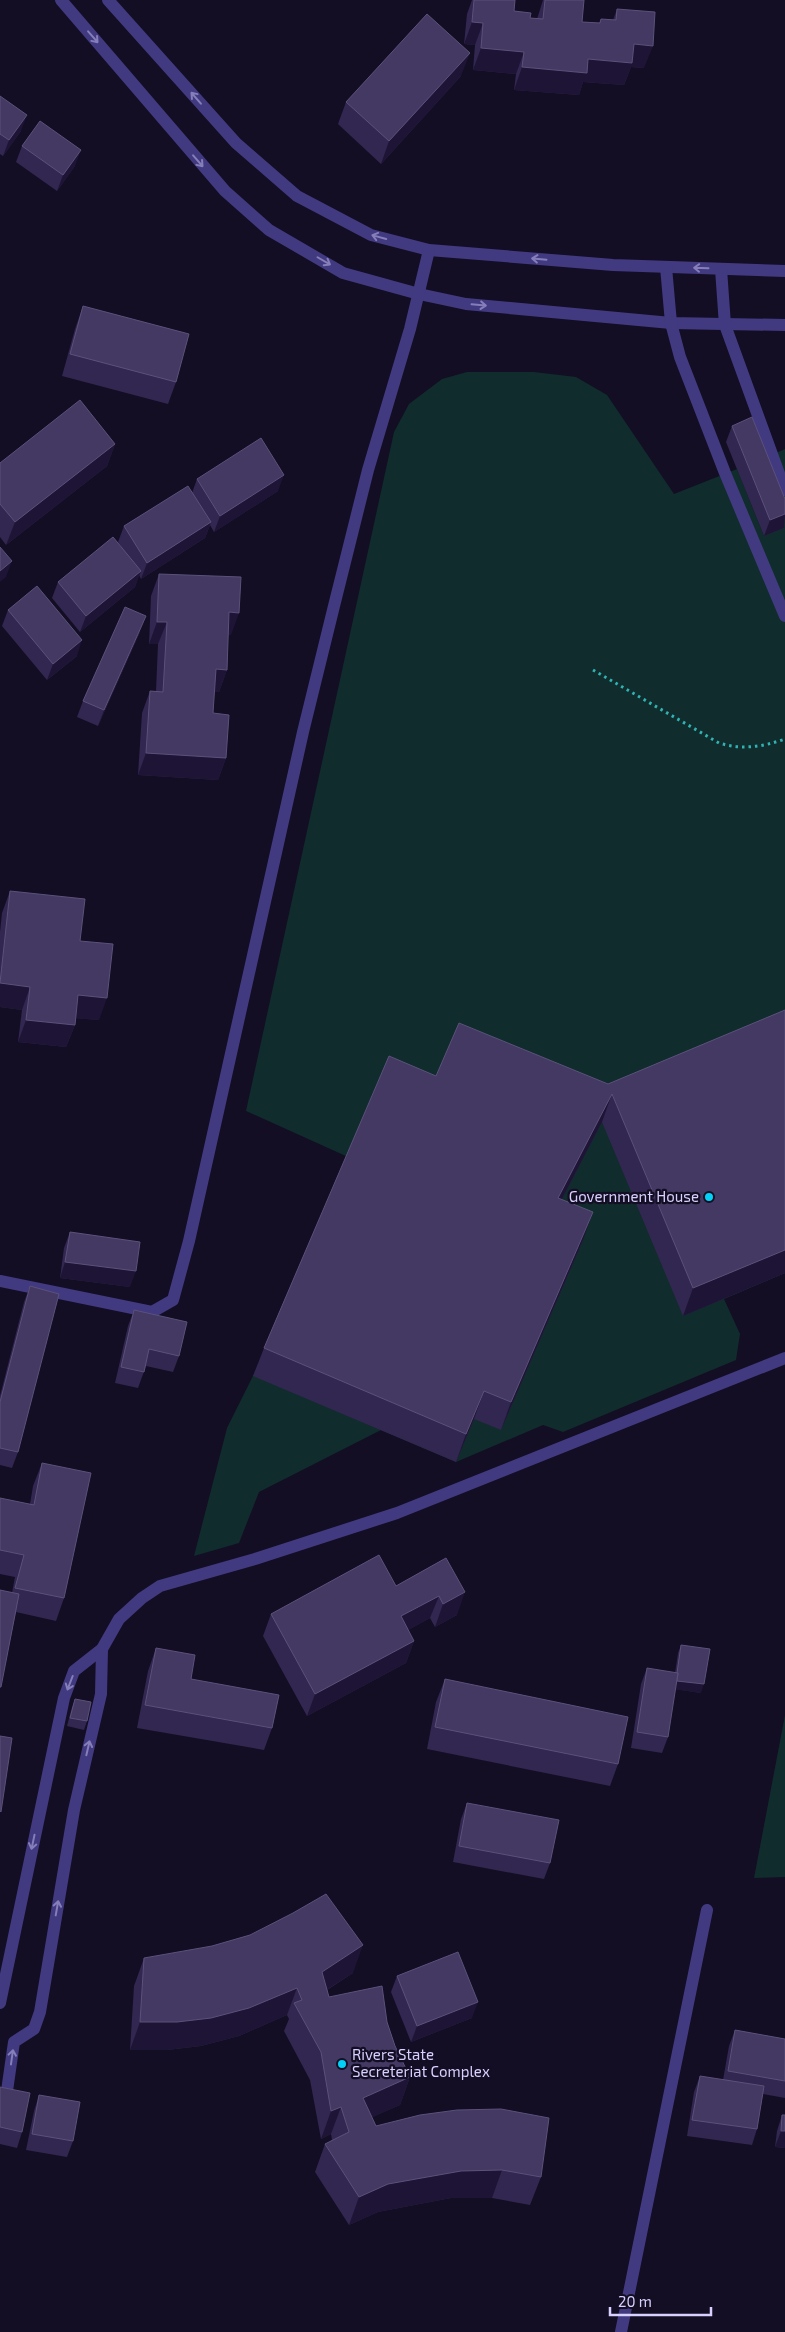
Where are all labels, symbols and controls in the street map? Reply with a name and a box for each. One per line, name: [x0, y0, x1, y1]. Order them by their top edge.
one-way arrow: [87, 30, 98, 43]
one-way arrow: [191, 92, 202, 105]
one-way arrow: [193, 154, 204, 167]
one-way arrow: [371, 231, 387, 241]
one-way arrow: [531, 254, 547, 263]
one-way arrow: [316, 257, 330, 267]
one-way arrow: [694, 264, 710, 273]
one-way arrow: [471, 300, 487, 310]
place label: Government House: [569, 1187, 699, 1205]
marker: Government House: [703, 1191, 715, 1203]
one-way arrow: [64, 1676, 73, 1691]
one-way arrow: [84, 1741, 93, 1757]
one-way arrow: [28, 1833, 37, 1849]
one-way arrow: [53, 1900, 63, 1916]
place label: Rivers State Secreteriat Complex: [352, 2045, 490, 2080]
one-way arrow: [7, 2049, 17, 2065]
marker: Rivers State Secreteriat Complex: [336, 2058, 348, 2070]
scale bar: [610, 2284, 711, 2316]
text: 20 m: [618, 2292, 652, 2310]

